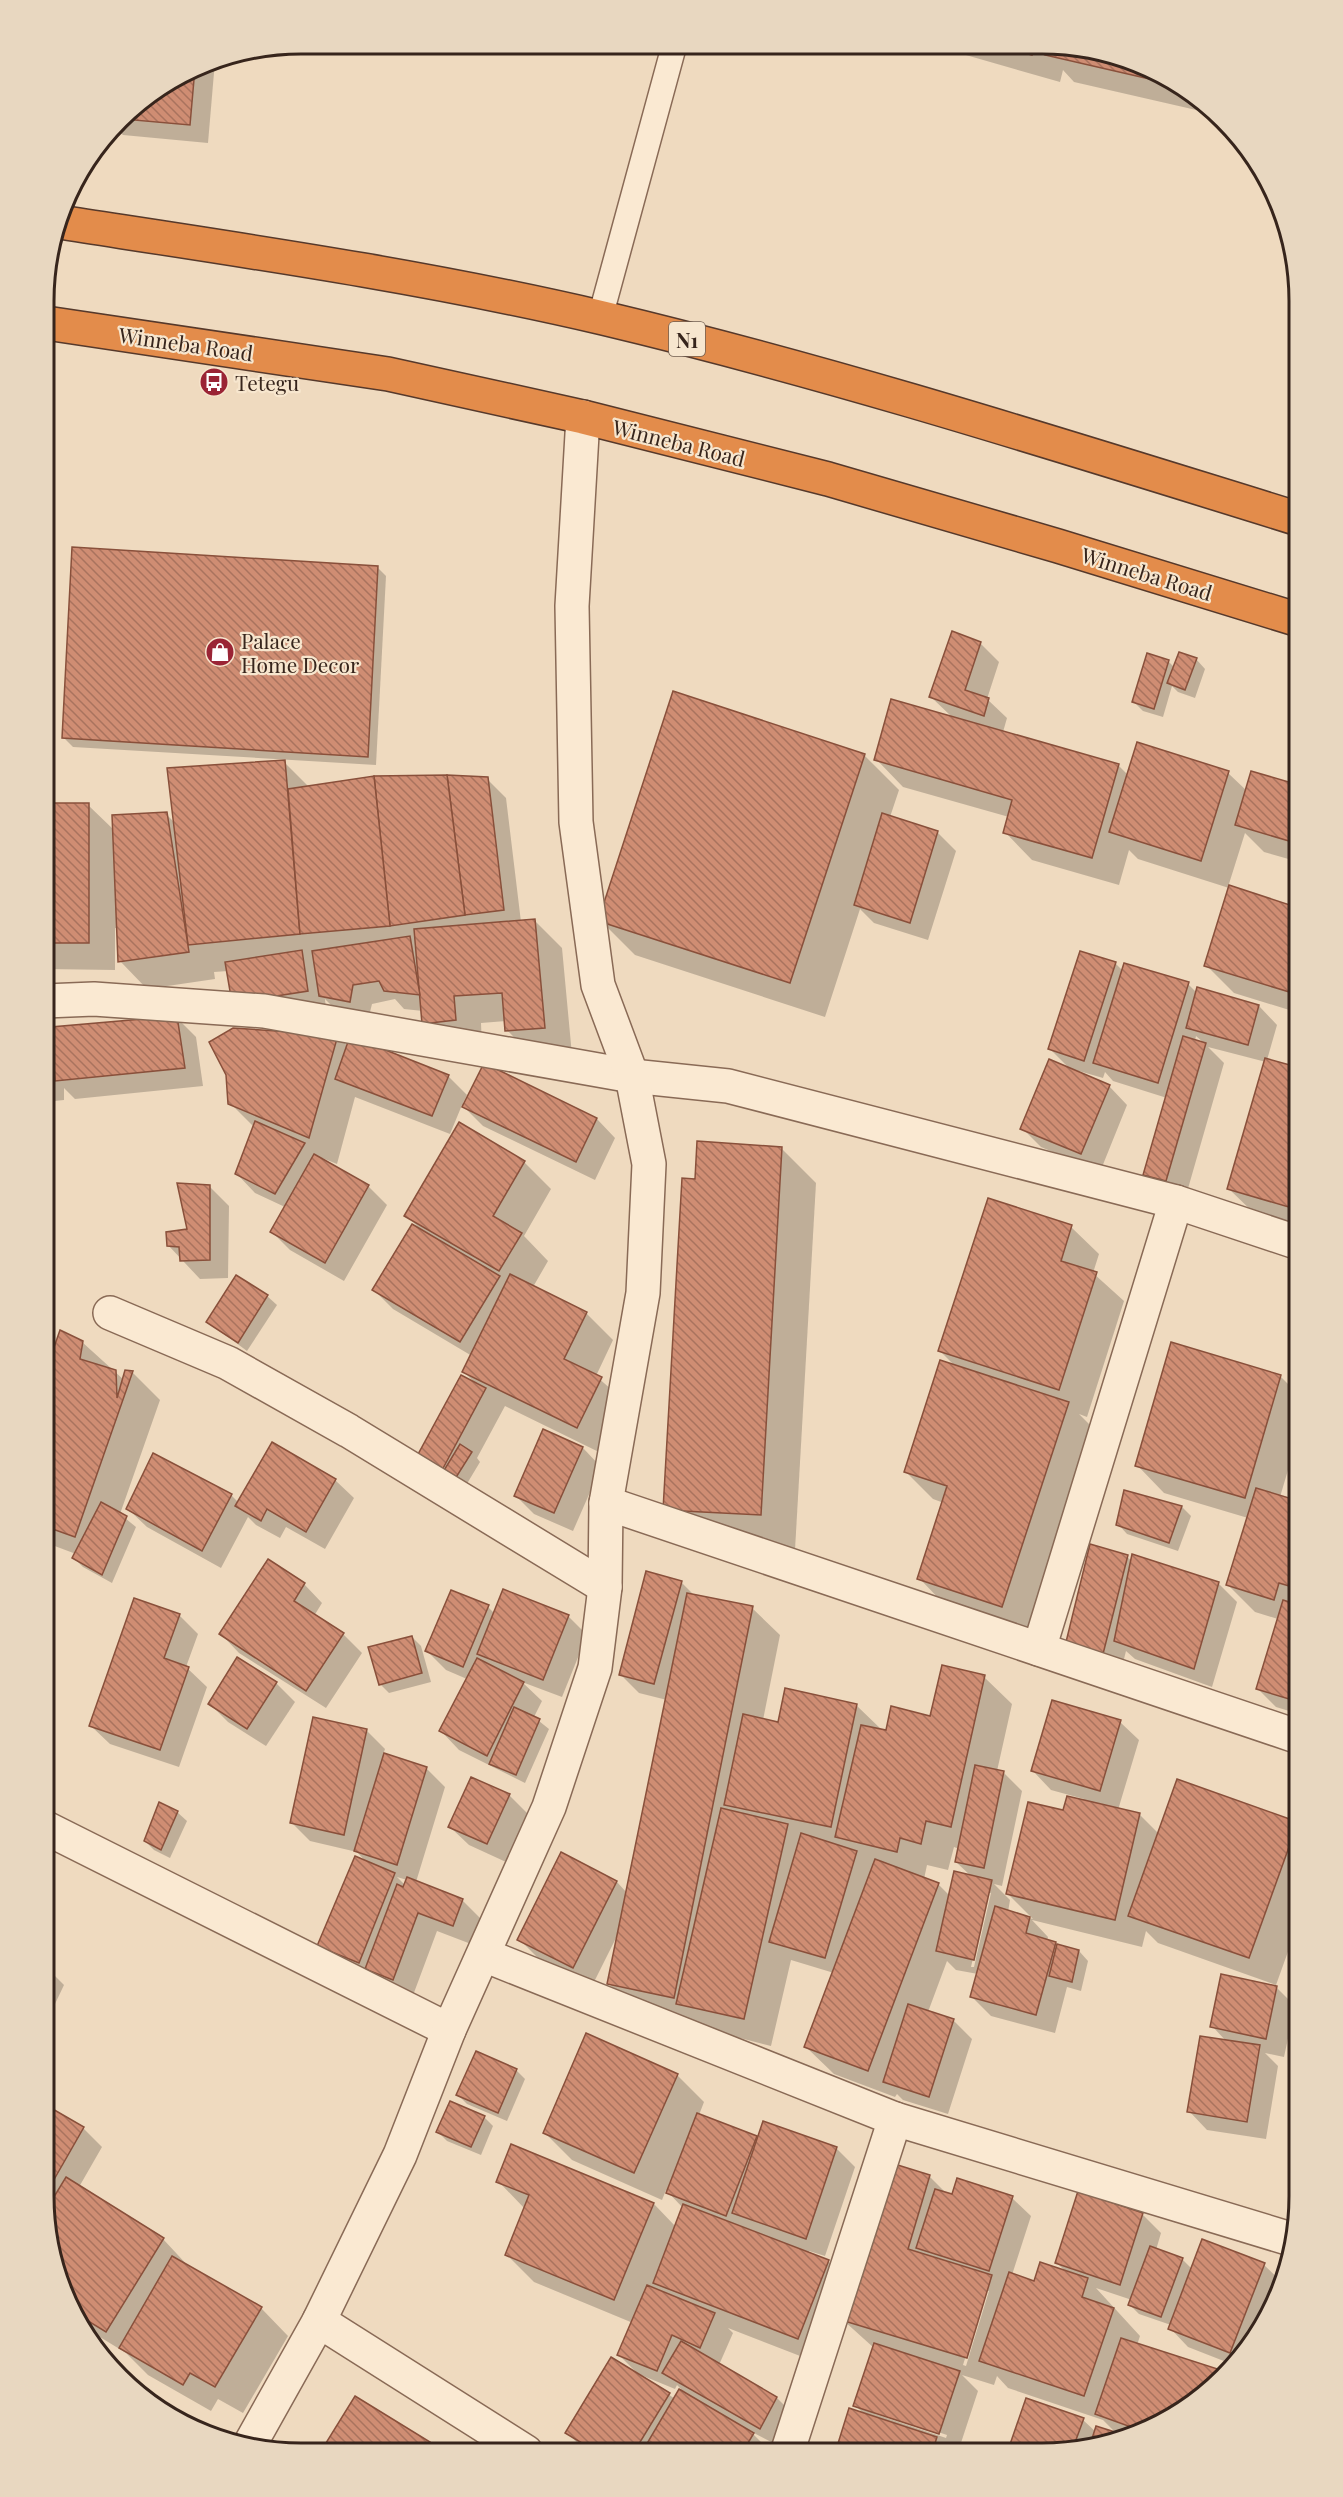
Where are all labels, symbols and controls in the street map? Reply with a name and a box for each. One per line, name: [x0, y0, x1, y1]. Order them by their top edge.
street label: Winneba Road: [116, 320, 255, 366]
road number: N1: [669, 322, 705, 356]
bus stop icon: Tetegu: [198, 366, 230, 398]
place label: Tetegu: [235, 368, 299, 396]
street label: Winneba Road: [609, 412, 748, 472]
street label: Winneba Road: [1077, 540, 1216, 606]
place label: Palace Home Decor: [241, 626, 360, 678]
shop icon: Palace Home Decor: [204, 636, 236, 668]

